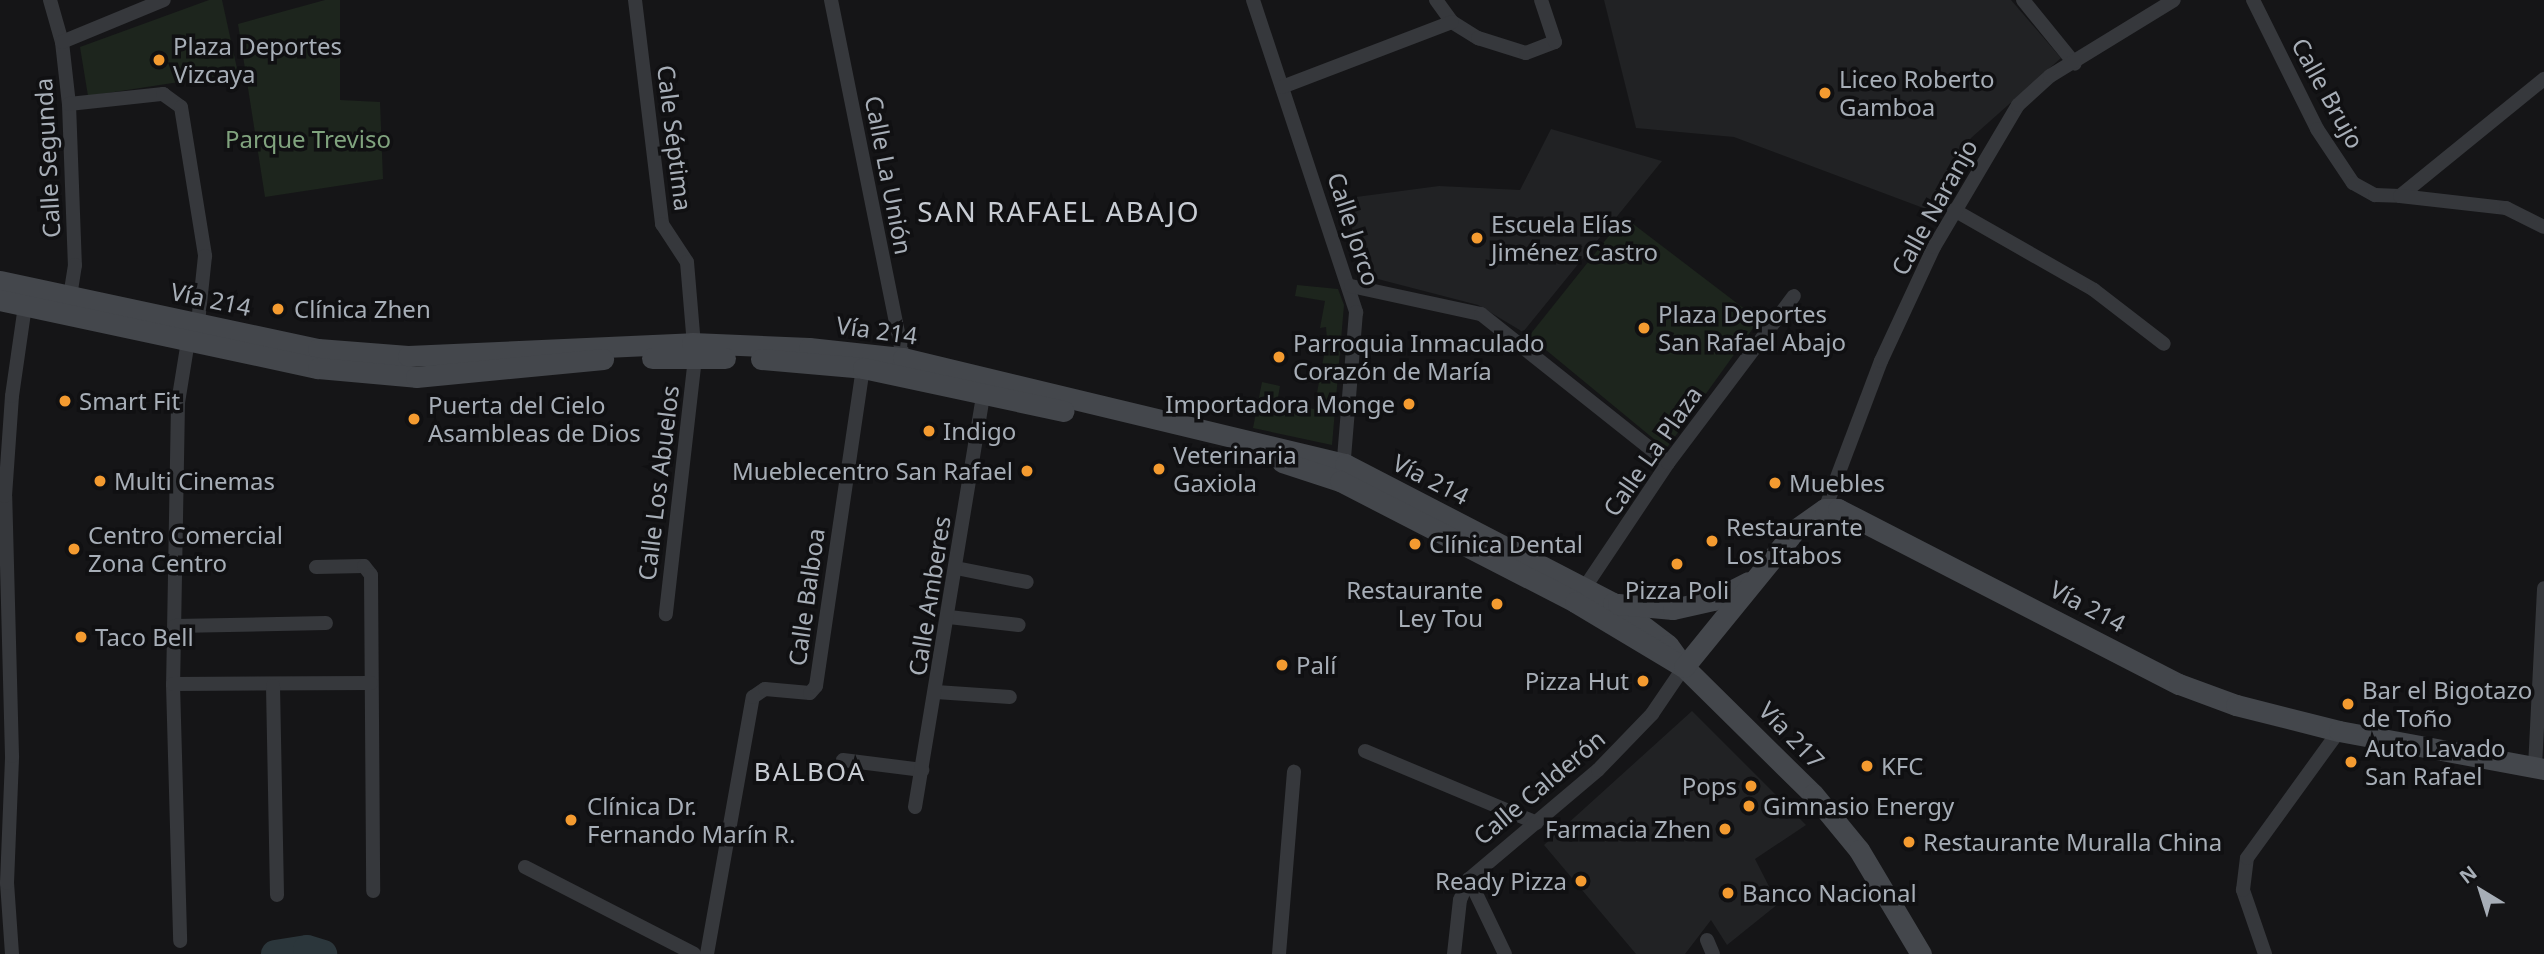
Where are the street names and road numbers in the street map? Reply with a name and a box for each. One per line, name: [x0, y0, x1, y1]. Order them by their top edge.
street label: Calle Brujo: [2286, 33, 2370, 153]
street label: Cale Séptima: [652, 63, 698, 213]
street label: Calle Segunda: [28, 77, 66, 239]
street label: Calle La Unión: [860, 93, 918, 257]
street label: Calle Naranjo: [1885, 134, 1983, 280]
street label: Calle Jorco: [1322, 169, 1386, 289]
street label: Vía 214: [168, 276, 254, 322]
street label: Vía 214: [835, 310, 919, 350]
street label: Calle La Plaza: [1597, 380, 1707, 522]
street label: Calle Los Abuelos: [632, 384, 684, 582]
street label: Vía 214: [1388, 448, 1474, 510]
street label: Calle Amberes: [902, 514, 956, 678]
street label: Calle Balboa: [782, 526, 830, 668]
street label: Vía 214: [2045, 574, 2131, 638]
street label: Vía 217: [1753, 696, 1831, 774]
street label: Calle Calderón: [1467, 724, 1611, 850]

